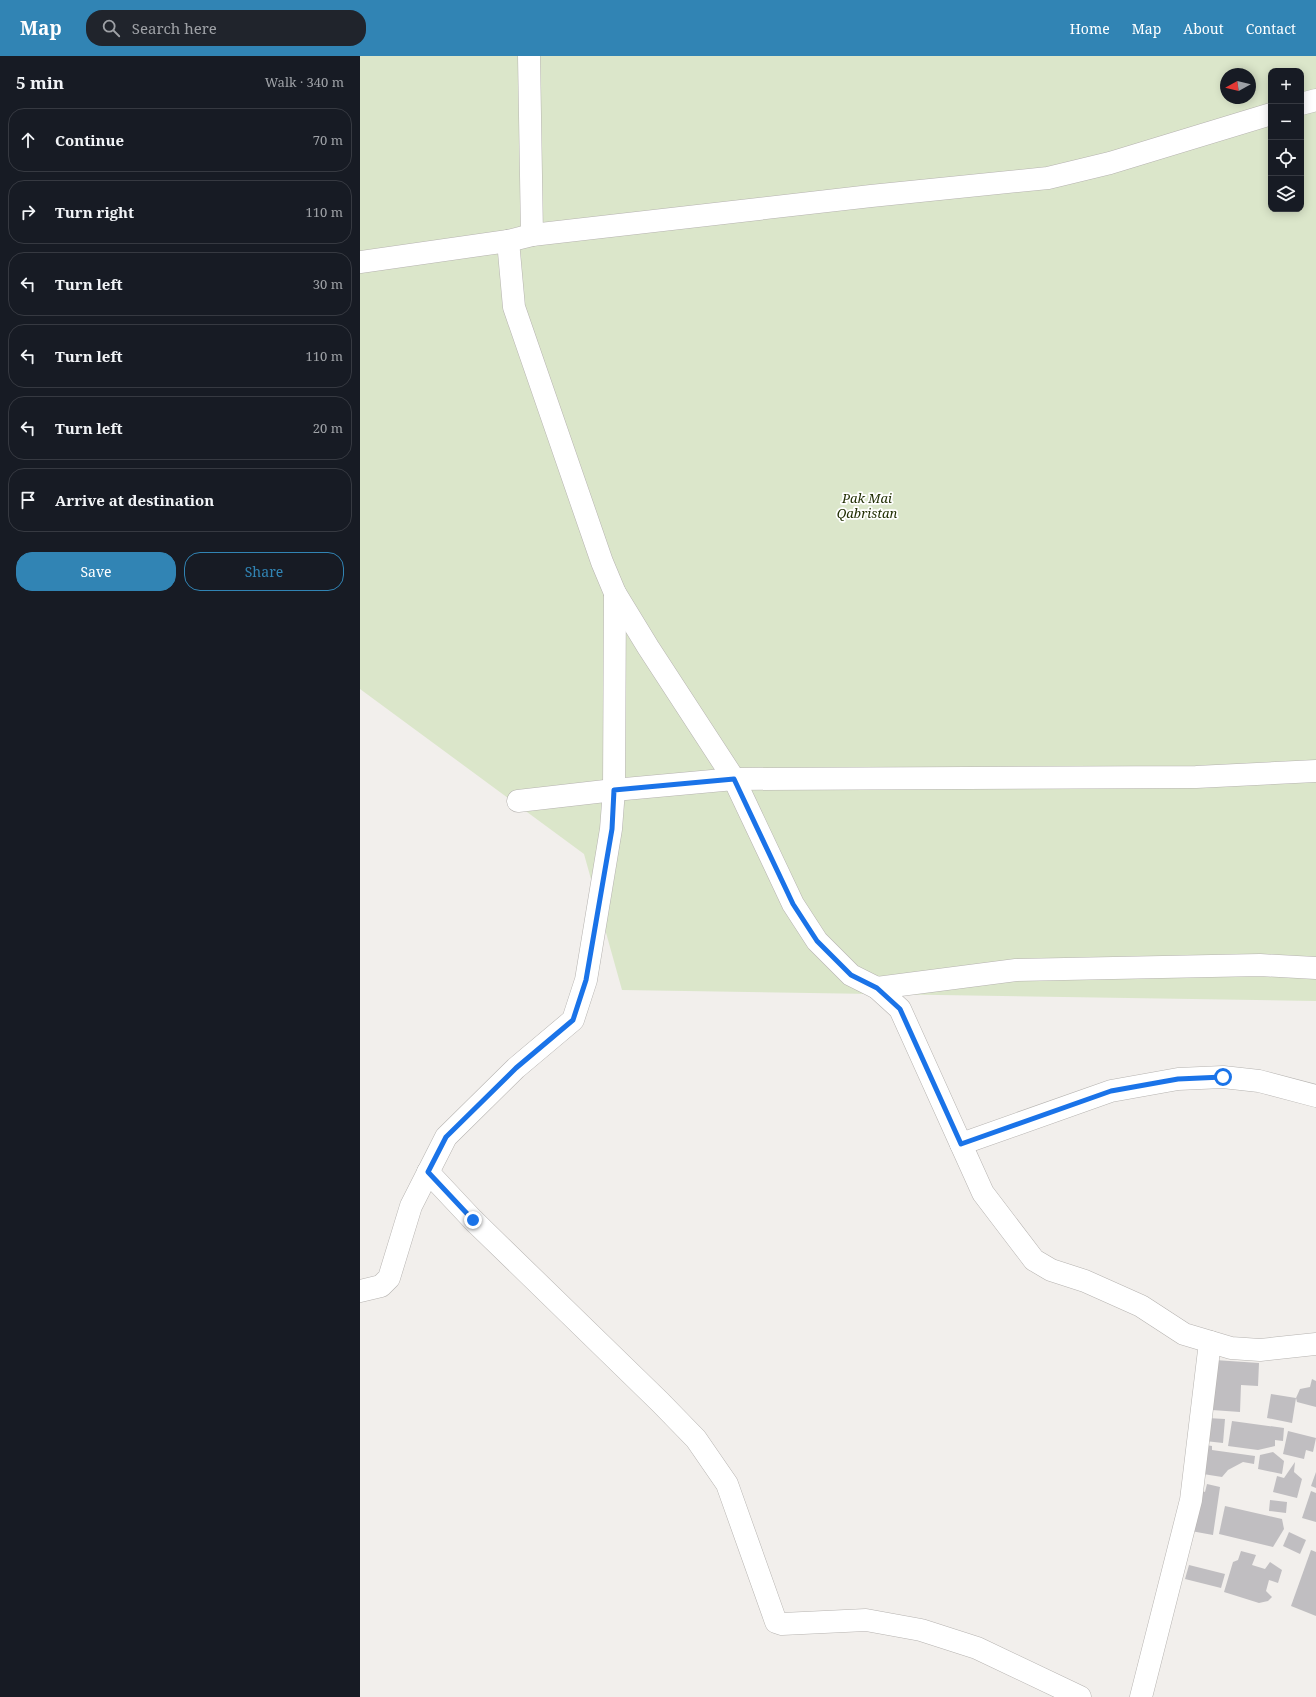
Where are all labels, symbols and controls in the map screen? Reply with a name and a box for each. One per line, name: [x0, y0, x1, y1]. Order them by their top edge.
search box: [86, 10, 366, 46]
text: Map: [20, 15, 62, 41]
icon: search: [100, 17, 122, 39]
text: Search here: [132, 18, 217, 38]
text: Home: [1070, 19, 1110, 38]
text: Map: [1132, 19, 1161, 38]
text: About: [1183, 19, 1224, 38]
text: Contact: [1246, 19, 1296, 38]
north arrow: [1220, 68, 1256, 104]
map controls: [1268, 68, 1304, 212]
button: +: [1268, 68, 1304, 104]
text: 5 min: [16, 71, 64, 94]
text: Walk · 340 m: [265, 73, 344, 91]
button: −: [1268, 104, 1304, 140]
icon: ahead: [17, 129, 39, 151]
text: Continue: [55, 130, 124, 150]
text: 70 m: [313, 131, 343, 149]
button: locate: [1268, 140, 1304, 176]
button: layers: [1268, 176, 1304, 212]
icon: right: [17, 201, 39, 223]
text: Turn right: [55, 202, 134, 222]
text: 110 m: [306, 203, 343, 221]
icon: left: [17, 273, 39, 295]
text: Turn left: [55, 274, 123, 294]
text: 30 m: [313, 275, 343, 293]
icon: left: [17, 345, 39, 367]
text: Turn left: [55, 346, 123, 366]
text: 110 m: [306, 347, 343, 365]
icon: left: [17, 417, 39, 439]
text: Turn left: [55, 418, 123, 438]
text: 20 m: [313, 419, 343, 437]
icon: arrive: [17, 489, 39, 511]
park label: Pak Mai Qabristan: [837, 489, 898, 522]
text: Arrive at destination: [55, 490, 214, 510]
button: Save: [16, 552, 176, 591]
button: Share: [184, 552, 344, 591]
route start: [1214, 1068, 1232, 1086]
route end: [464, 1211, 482, 1229]

